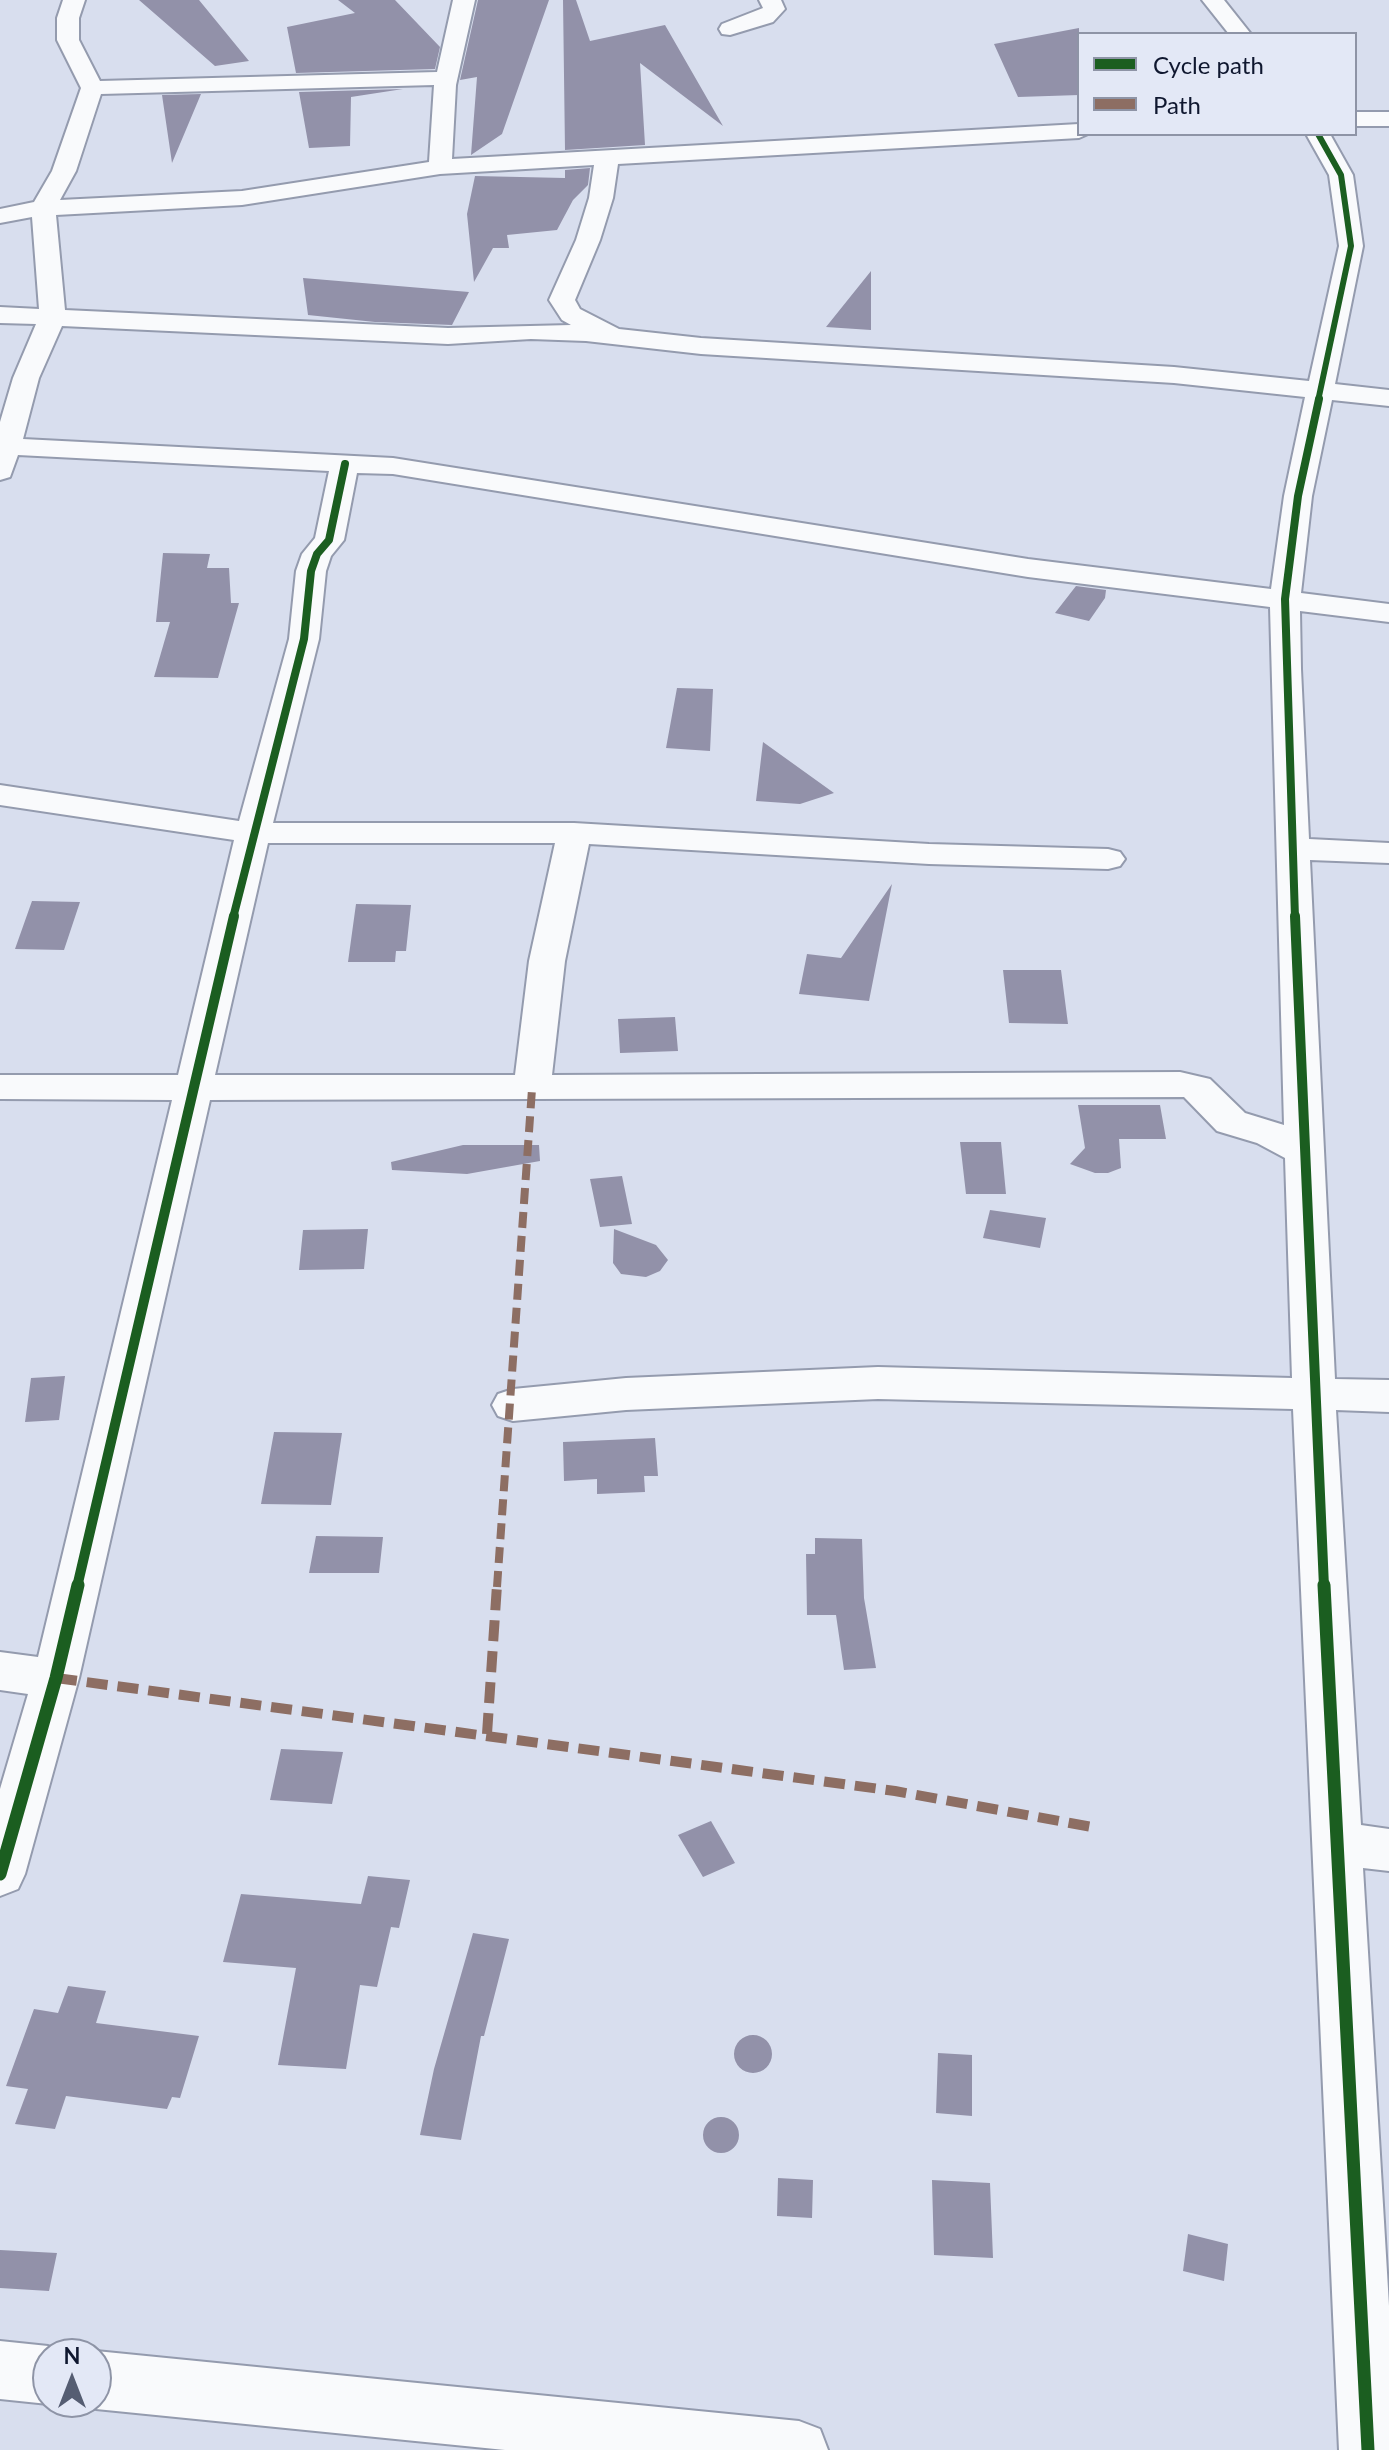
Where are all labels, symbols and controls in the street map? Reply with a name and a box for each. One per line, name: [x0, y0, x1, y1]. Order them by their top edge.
legend: [1077, 32, 1357, 136]
text: Cycle path: [1153, 50, 1264, 79]
text: Path: [1153, 90, 1201, 119]
north arrow: [32, 2338, 112, 2418]
text: N: [64, 2342, 80, 2369]

